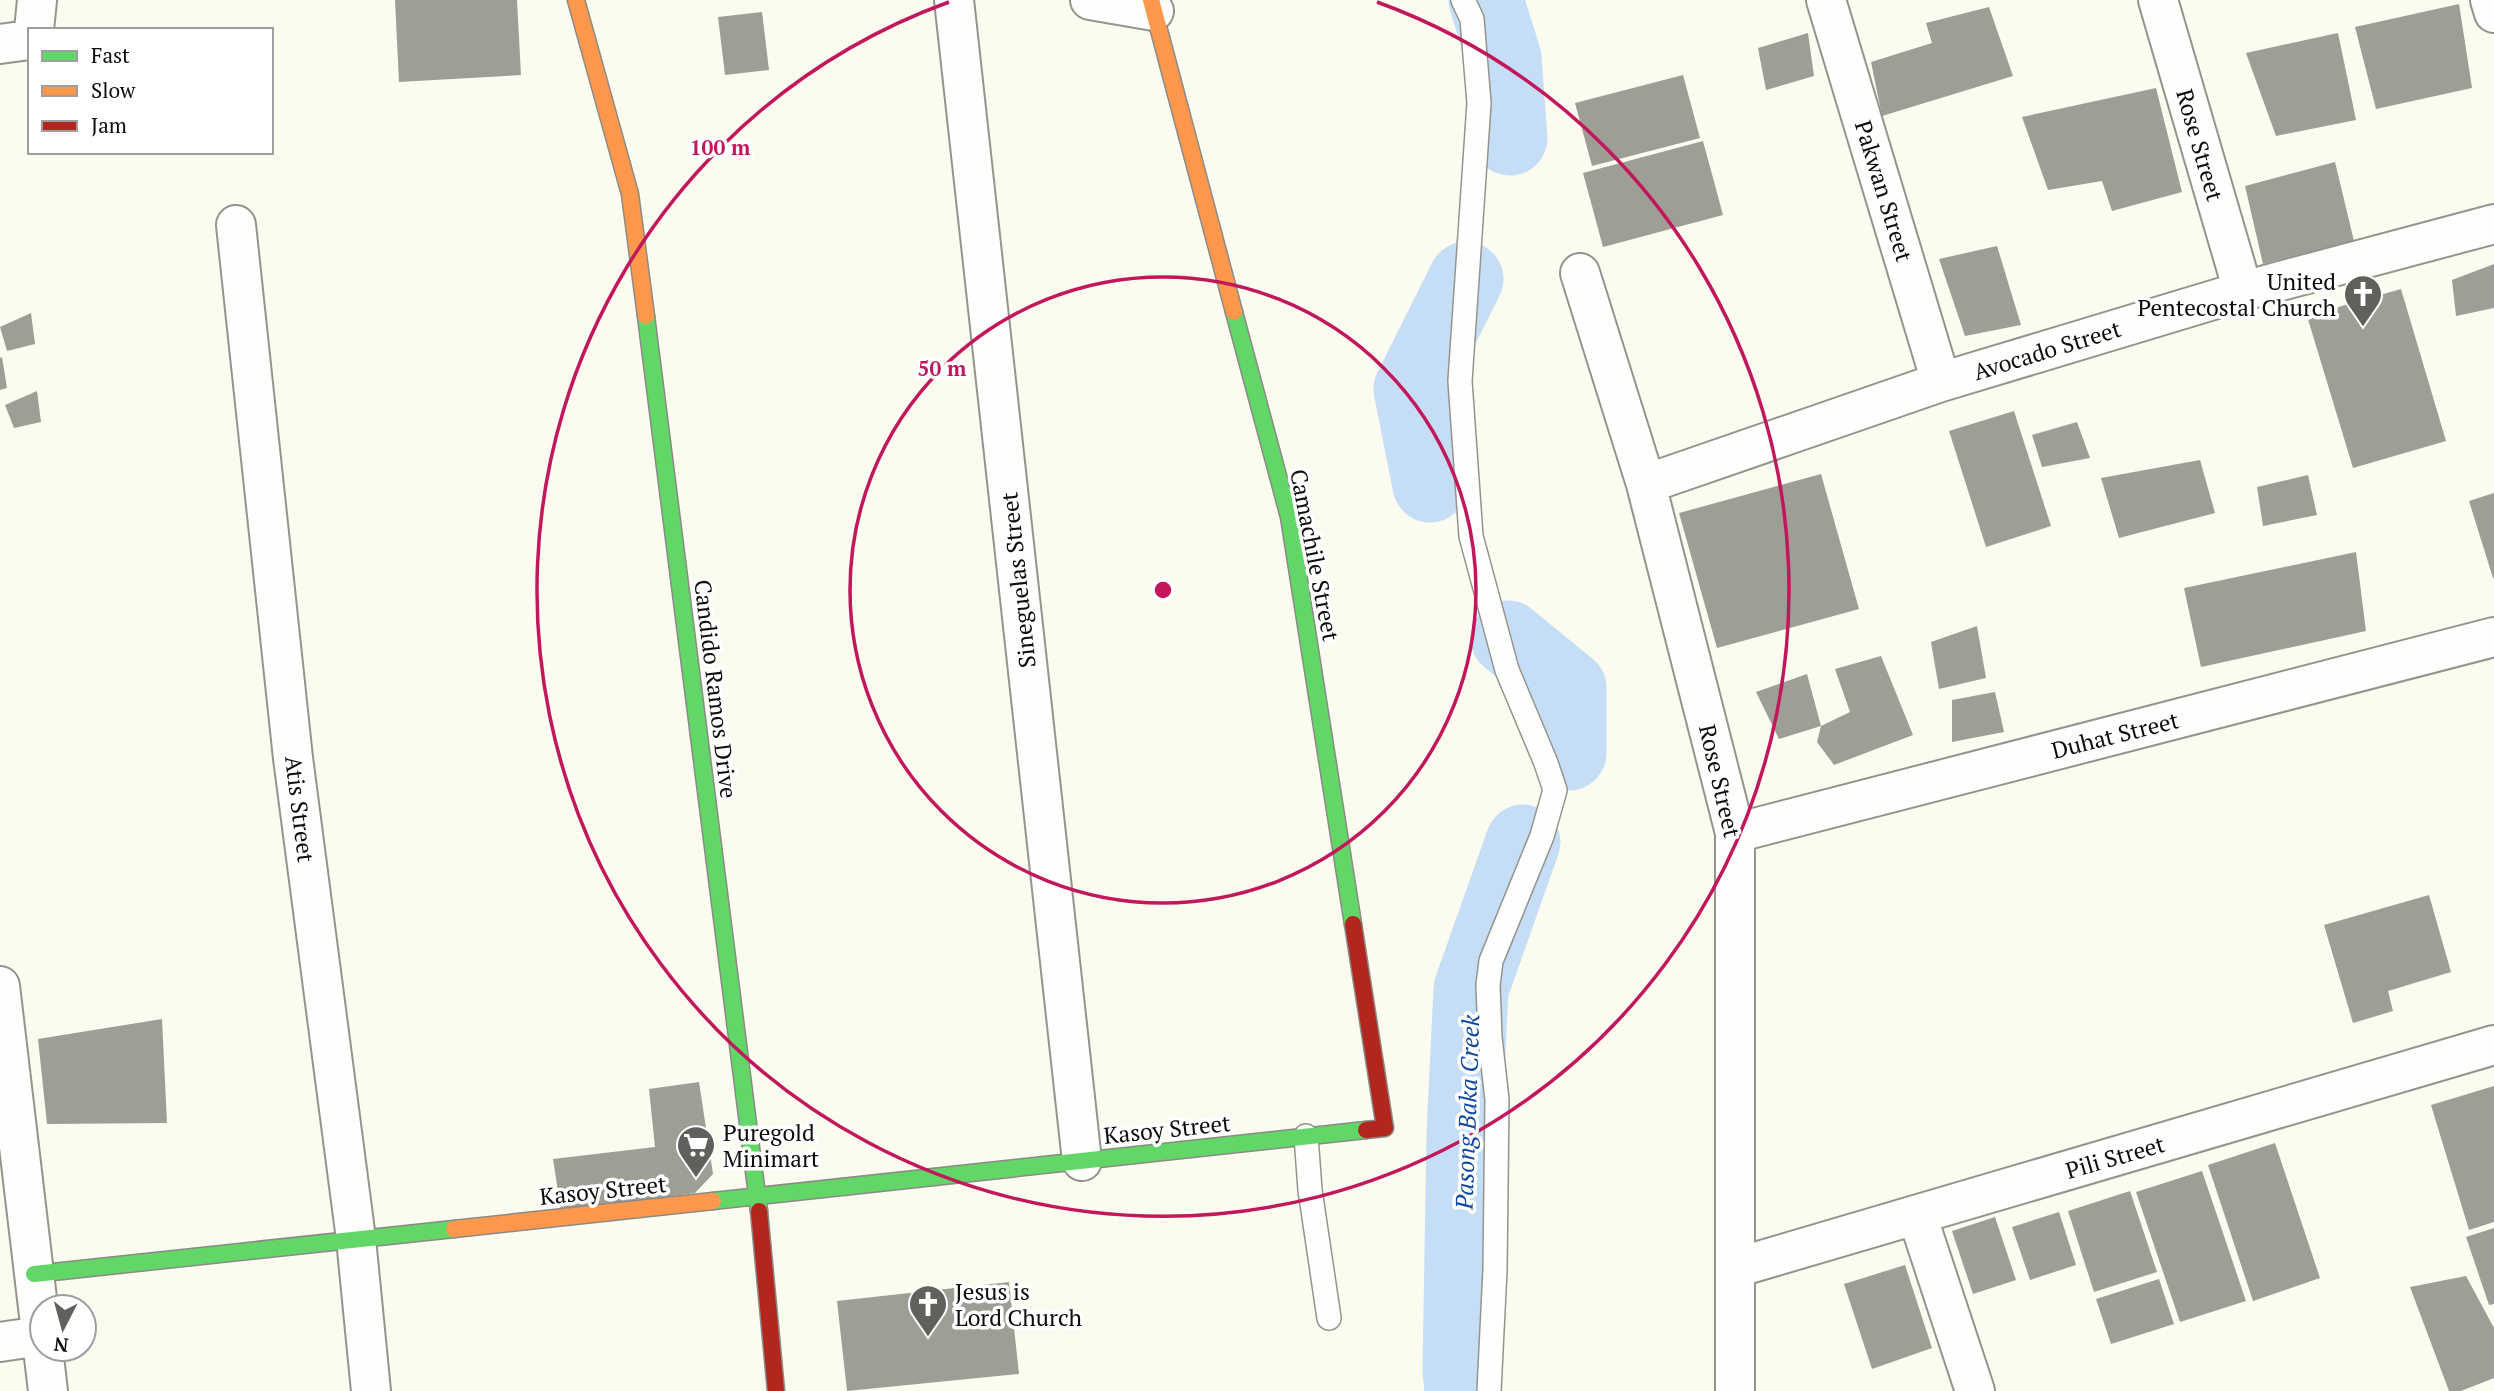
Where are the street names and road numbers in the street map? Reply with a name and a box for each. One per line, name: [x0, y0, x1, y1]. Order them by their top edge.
street label: Rose Street: [2169, 85, 2231, 205]
street label: Pakwan Street: [1848, 117, 1920, 266]
street label: Avocado Street: [1969, 313, 2125, 387]
street label: Camachile Street: [1283, 466, 1347, 644]
street label: Sineguelas Street: [993, 490, 1043, 670]
street label: Candido Ramos Drive: [687, 578, 745, 800]
street label: Duhat Street: [2048, 704, 2182, 766]
street label: Rose Street: [1692, 721, 1748, 841]
street label: Atis Street: [278, 754, 322, 864]
street label: Kasoy Street: [1102, 1107, 1232, 1151]
street label: Pili Street: [2062, 1128, 2168, 1186]
street label: Kasoy Street: [538, 1168, 668, 1212]

